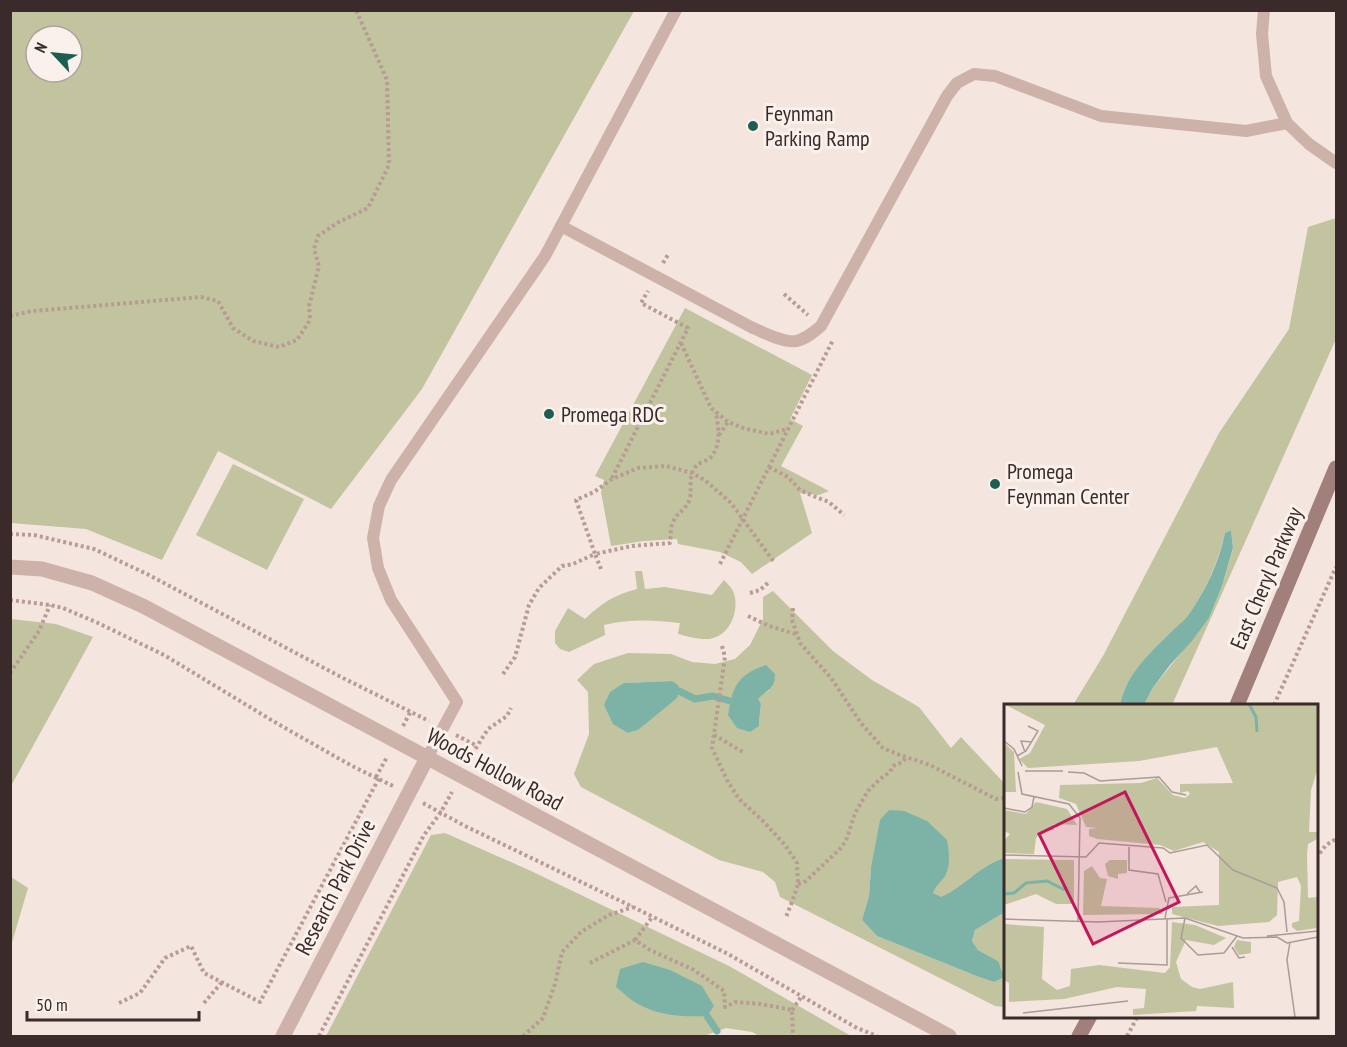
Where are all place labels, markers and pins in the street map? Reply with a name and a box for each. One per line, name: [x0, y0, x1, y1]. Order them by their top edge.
place label: Feynman Parking Ramp: [765, 99, 870, 152]
marker: Feynman Parking Ramp: [746, 119, 760, 133]
place label: Promega RDC: [561, 400, 664, 428]
marker: Promega RDC: [542, 407, 556, 421]
place label: Promega Feynman Center: [1007, 457, 1129, 510]
marker: Promega Feynman Center: [988, 477, 1002, 491]

